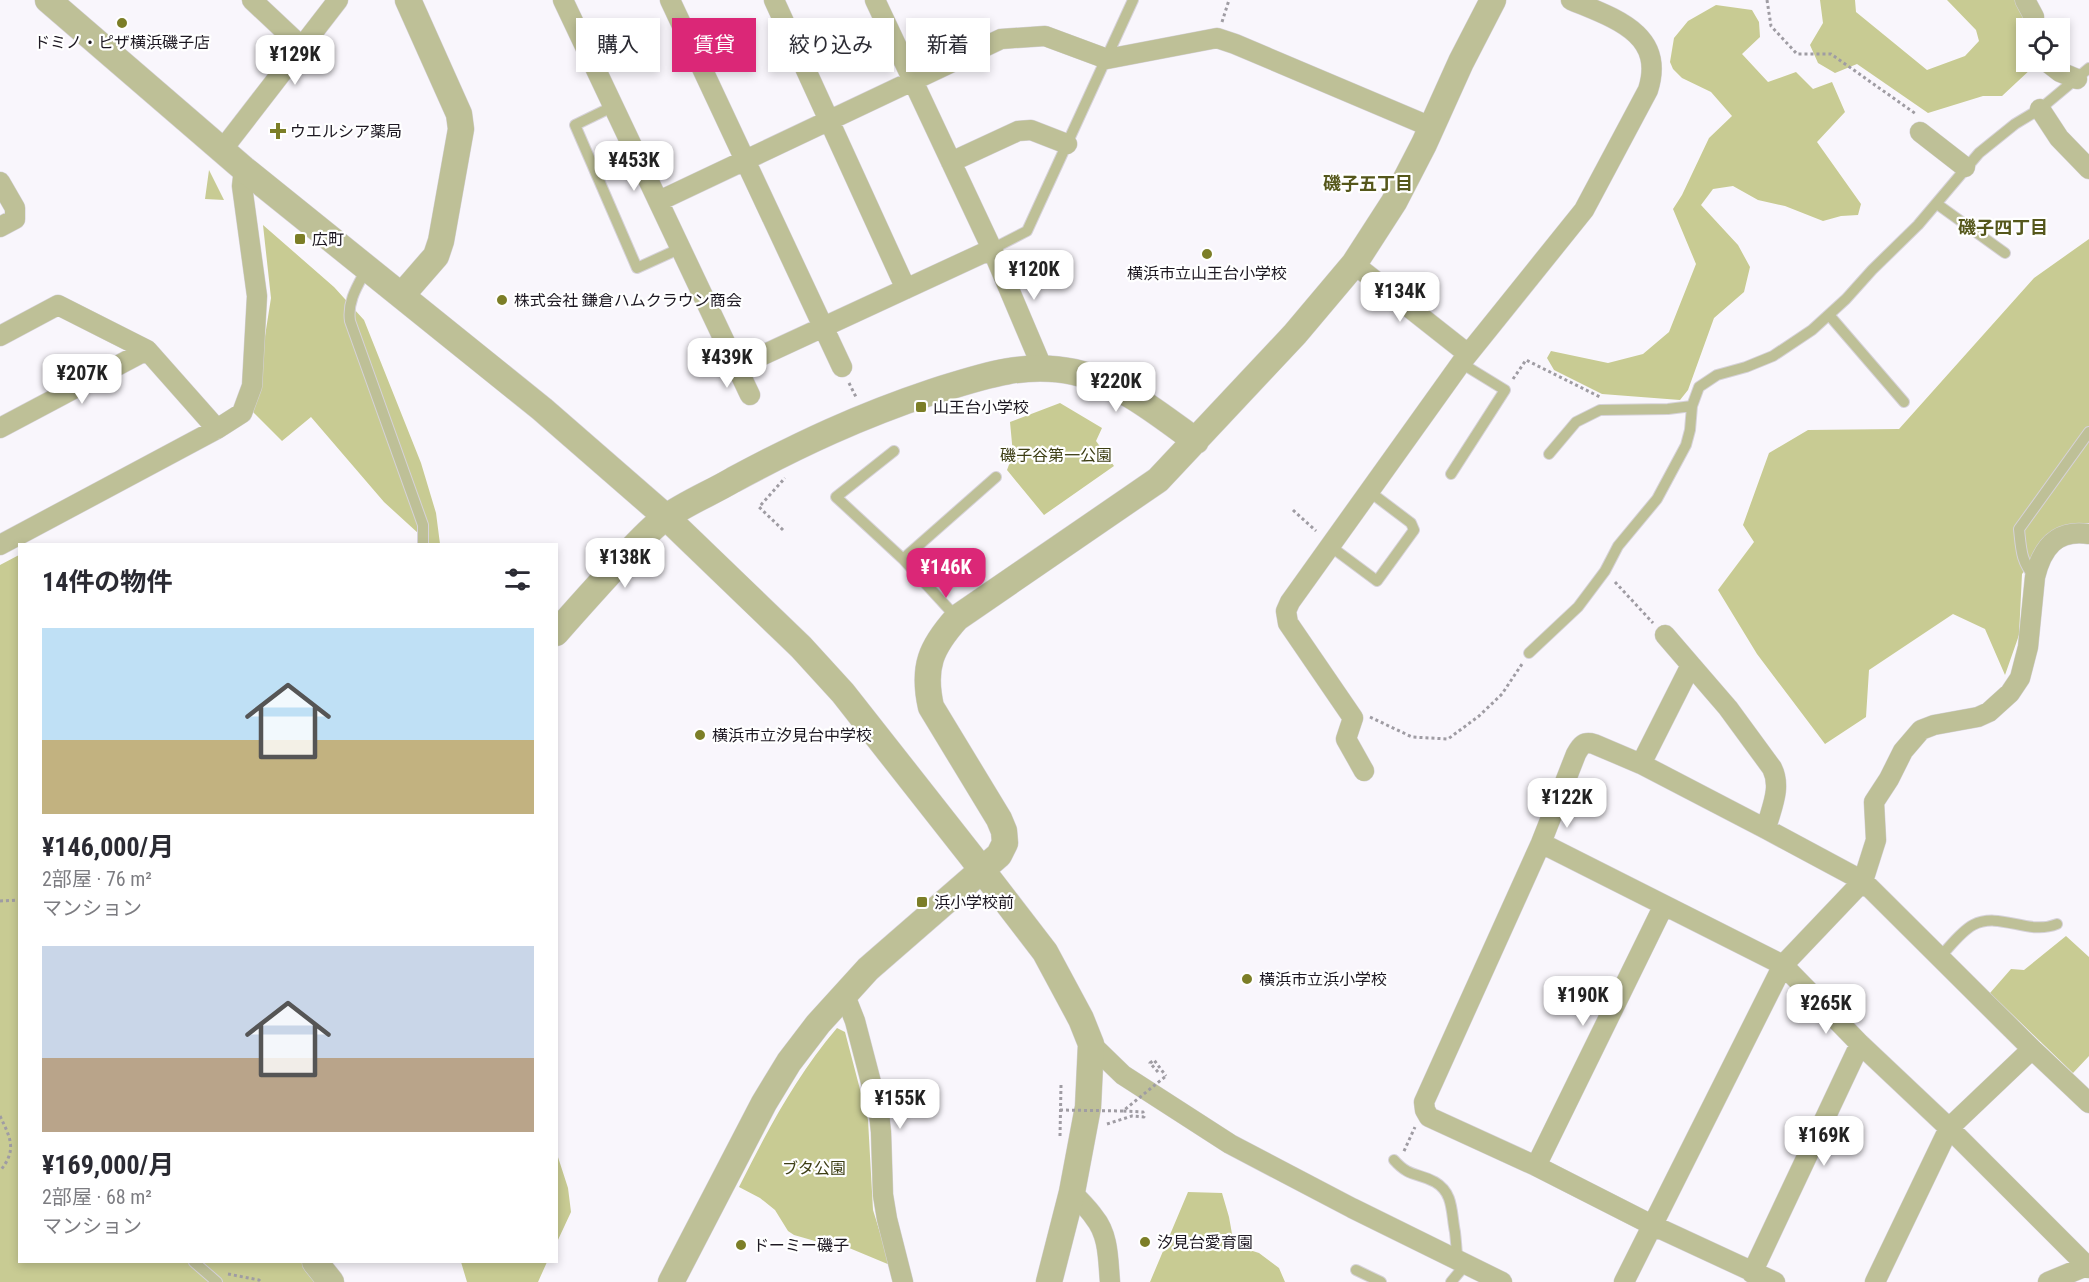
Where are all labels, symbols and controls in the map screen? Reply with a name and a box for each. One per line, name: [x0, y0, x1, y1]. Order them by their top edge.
marker: ドミノ・ピザ横浜磯子店: [115, 16, 129, 30]
chip: 購入: [576, 18, 660, 72]
chip: 賃貸: [672, 18, 756, 72]
chip: 絞り込み: [768, 18, 894, 72]
chip: 新着: [906, 18, 990, 72]
map controls: [2016, 18, 2070, 72]
button: locate: [2016, 18, 2070, 72]
place label: ドミノ・ピザ横浜磯子店: [34, 33, 210, 52]
pin: ¥129K: [253, 35, 337, 86]
text: ¥129K: [270, 42, 320, 66]
place label: ウエルシア薬局: [290, 122, 402, 141]
marker: ウエルシア薬局: [271, 124, 285, 138]
pin: ¥453K: [592, 141, 676, 192]
text: ¥453K: [609, 148, 659, 172]
district label: 磯子五丁目: [1323, 173, 1413, 194]
district label: 磯子四丁目: [1958, 217, 2048, 238]
place label: 広町: [312, 230, 344, 249]
marker: 広町: [293, 232, 307, 246]
marker: 横浜市立山王台小学校: [1200, 247, 1214, 261]
pin: ¥120K: [992, 250, 1076, 301]
text: ¥120K: [1009, 257, 1059, 281]
place label: 横浜市立山王台小学校: [1127, 264, 1287, 283]
pin: ¥134K: [1358, 272, 1442, 323]
text: ¥134K: [1375, 279, 1425, 303]
place label: 株式会社 鎌倉ハムクラウン商会: [514, 291, 742, 310]
marker: 株式会社 鎌倉ハムクラウン商会: [495, 293, 509, 307]
pin: ¥439K: [685, 338, 769, 389]
text: ¥439K: [702, 345, 752, 369]
pin: ¥207K: [40, 354, 124, 405]
text: ¥207K: [57, 361, 107, 385]
pin: ¥220K: [1074, 362, 1158, 413]
text: ¥220K: [1091, 369, 1141, 393]
place label: 山王台小学校: [933, 398, 1029, 417]
marker: 山王台小学校: [914, 400, 928, 414]
park label: 磯子谷第一公園: [1000, 446, 1112, 465]
pin: ¥138K: [583, 538, 667, 589]
text: ¥138K: [600, 545, 650, 569]
pin: ¥146K: [904, 548, 988, 599]
text: ¥146K: [921, 555, 971, 579]
icon: filters: [501, 563, 534, 596]
text: 14件の物件: [42, 567, 172, 597]
icon: home: [234, 667, 342, 775]
place label: 横浜市立汐見台中学校: [712, 726, 872, 745]
marker: 横浜市立汐見台中学校: [693, 728, 707, 742]
pin: ¥122K: [1525, 778, 1609, 829]
text: ¥122K: [1542, 785, 1592, 809]
text: ¥146,000/月: [42, 832, 174, 862]
text: 2部屋 · 76 m²: [42, 867, 152, 891]
place label: 浜小学校前: [934, 893, 1014, 912]
marker: 浜小学校前: [915, 895, 929, 909]
text: マンション: [42, 896, 142, 920]
place label: 横浜市立浜小学校: [1259, 970, 1387, 989]
marker: 横浜市立浜小学校: [1240, 972, 1254, 986]
pin: ¥190K: [1541, 976, 1625, 1027]
text: ¥190K: [1558, 983, 1608, 1007]
pin: ¥265K: [1784, 984, 1868, 1035]
icon: home: [234, 985, 342, 1093]
text: ¥265K: [1801, 991, 1851, 1015]
pin: ¥155K: [858, 1079, 942, 1130]
text: ¥155K: [875, 1086, 925, 1110]
pin: ¥169K: [1782, 1116, 1866, 1167]
text: ¥169K: [1799, 1123, 1849, 1147]
text: ¥169,000/月: [42, 1150, 174, 1180]
park label: ブタ公園: [782, 1159, 846, 1178]
text: 2部屋 · 68 m²: [42, 1185, 152, 1209]
text: マンション: [42, 1214, 142, 1238]
place label: 汐見台愛育園: [1157, 1233, 1253, 1252]
marker: 汐見台愛育園: [1138, 1235, 1152, 1249]
place label: ドーミー磯子: [753, 1236, 849, 1255]
marker: ドーミー磯子: [734, 1238, 748, 1252]

